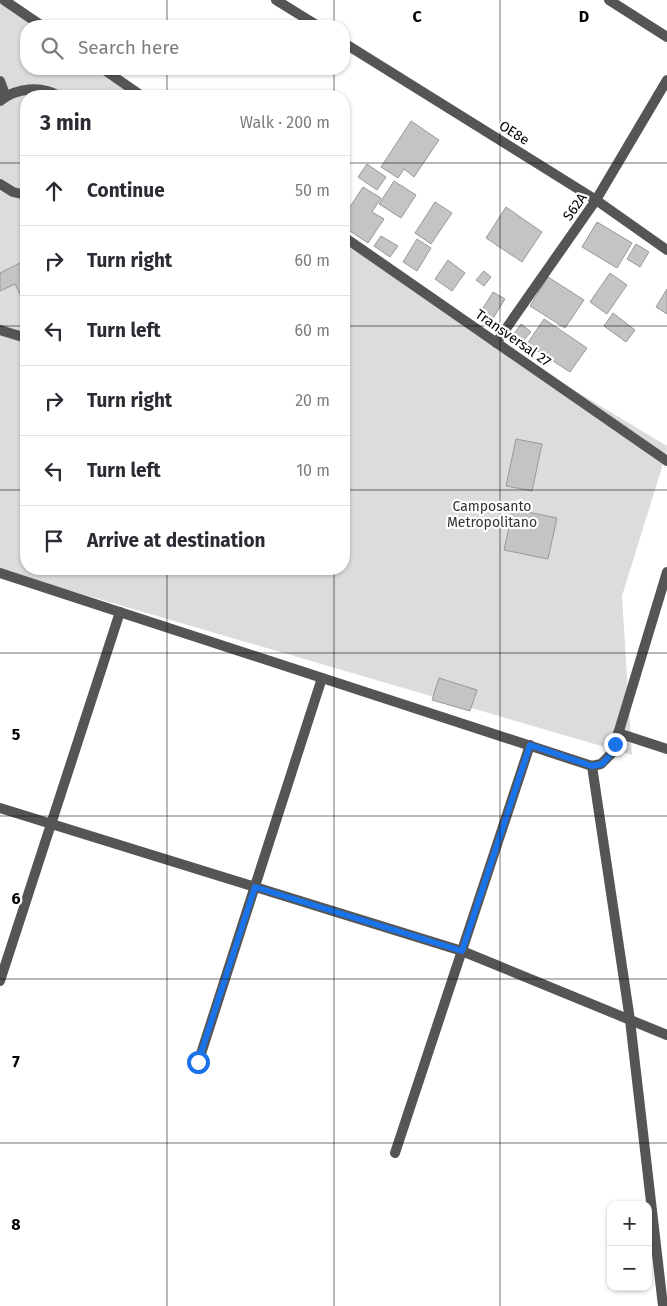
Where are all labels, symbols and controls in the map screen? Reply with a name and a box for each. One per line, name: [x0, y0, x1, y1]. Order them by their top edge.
text: C: [412, 7, 422, 26]
text: D: [579, 7, 589, 26]
search box: [20, 20, 350, 75]
icon: search: [38, 34, 66, 62]
text: Search here: [78, 36, 179, 59]
text: 3 min: [40, 110, 92, 136]
text: Walk · 200 m: [240, 113, 330, 132]
street label: OE8e: [496, 117, 532, 149]
icon: ahead: [40, 177, 68, 205]
text: Continue: [87, 179, 165, 202]
text: 50 m: [295, 181, 330, 200]
street label: S62A: [559, 190, 591, 224]
icon: right: [40, 247, 68, 275]
text: Turn right: [87, 249, 172, 272]
text: 60 m: [295, 251, 330, 270]
street label: Transversal 27: [472, 306, 554, 370]
icon: left: [40, 317, 68, 345]
text: Turn left: [87, 319, 161, 342]
text: 60 m: [295, 321, 330, 340]
icon: right: [40, 387, 68, 415]
text: Turn right: [87, 389, 172, 412]
text: 20 m: [295, 391, 330, 410]
icon: left: [40, 457, 68, 485]
text: Turn left: [87, 459, 161, 482]
text: 10 m: [296, 461, 330, 480]
park label: Camposanto Metropolitano: [447, 498, 537, 531]
icon: arrive: [40, 527, 68, 555]
text: Arrive at destination: [87, 529, 266, 552]
text: 5: [12, 725, 21, 744]
route end: [604, 733, 627, 756]
text: 6: [11, 889, 21, 908]
route start: [187, 1051, 210, 1074]
text: 7: [12, 1052, 20, 1071]
map controls: [607, 1201, 652, 1291]
button: +: [607, 1201, 652, 1246]
text: 8: [11, 1215, 21, 1234]
button: −: [607, 1246, 652, 1291]

